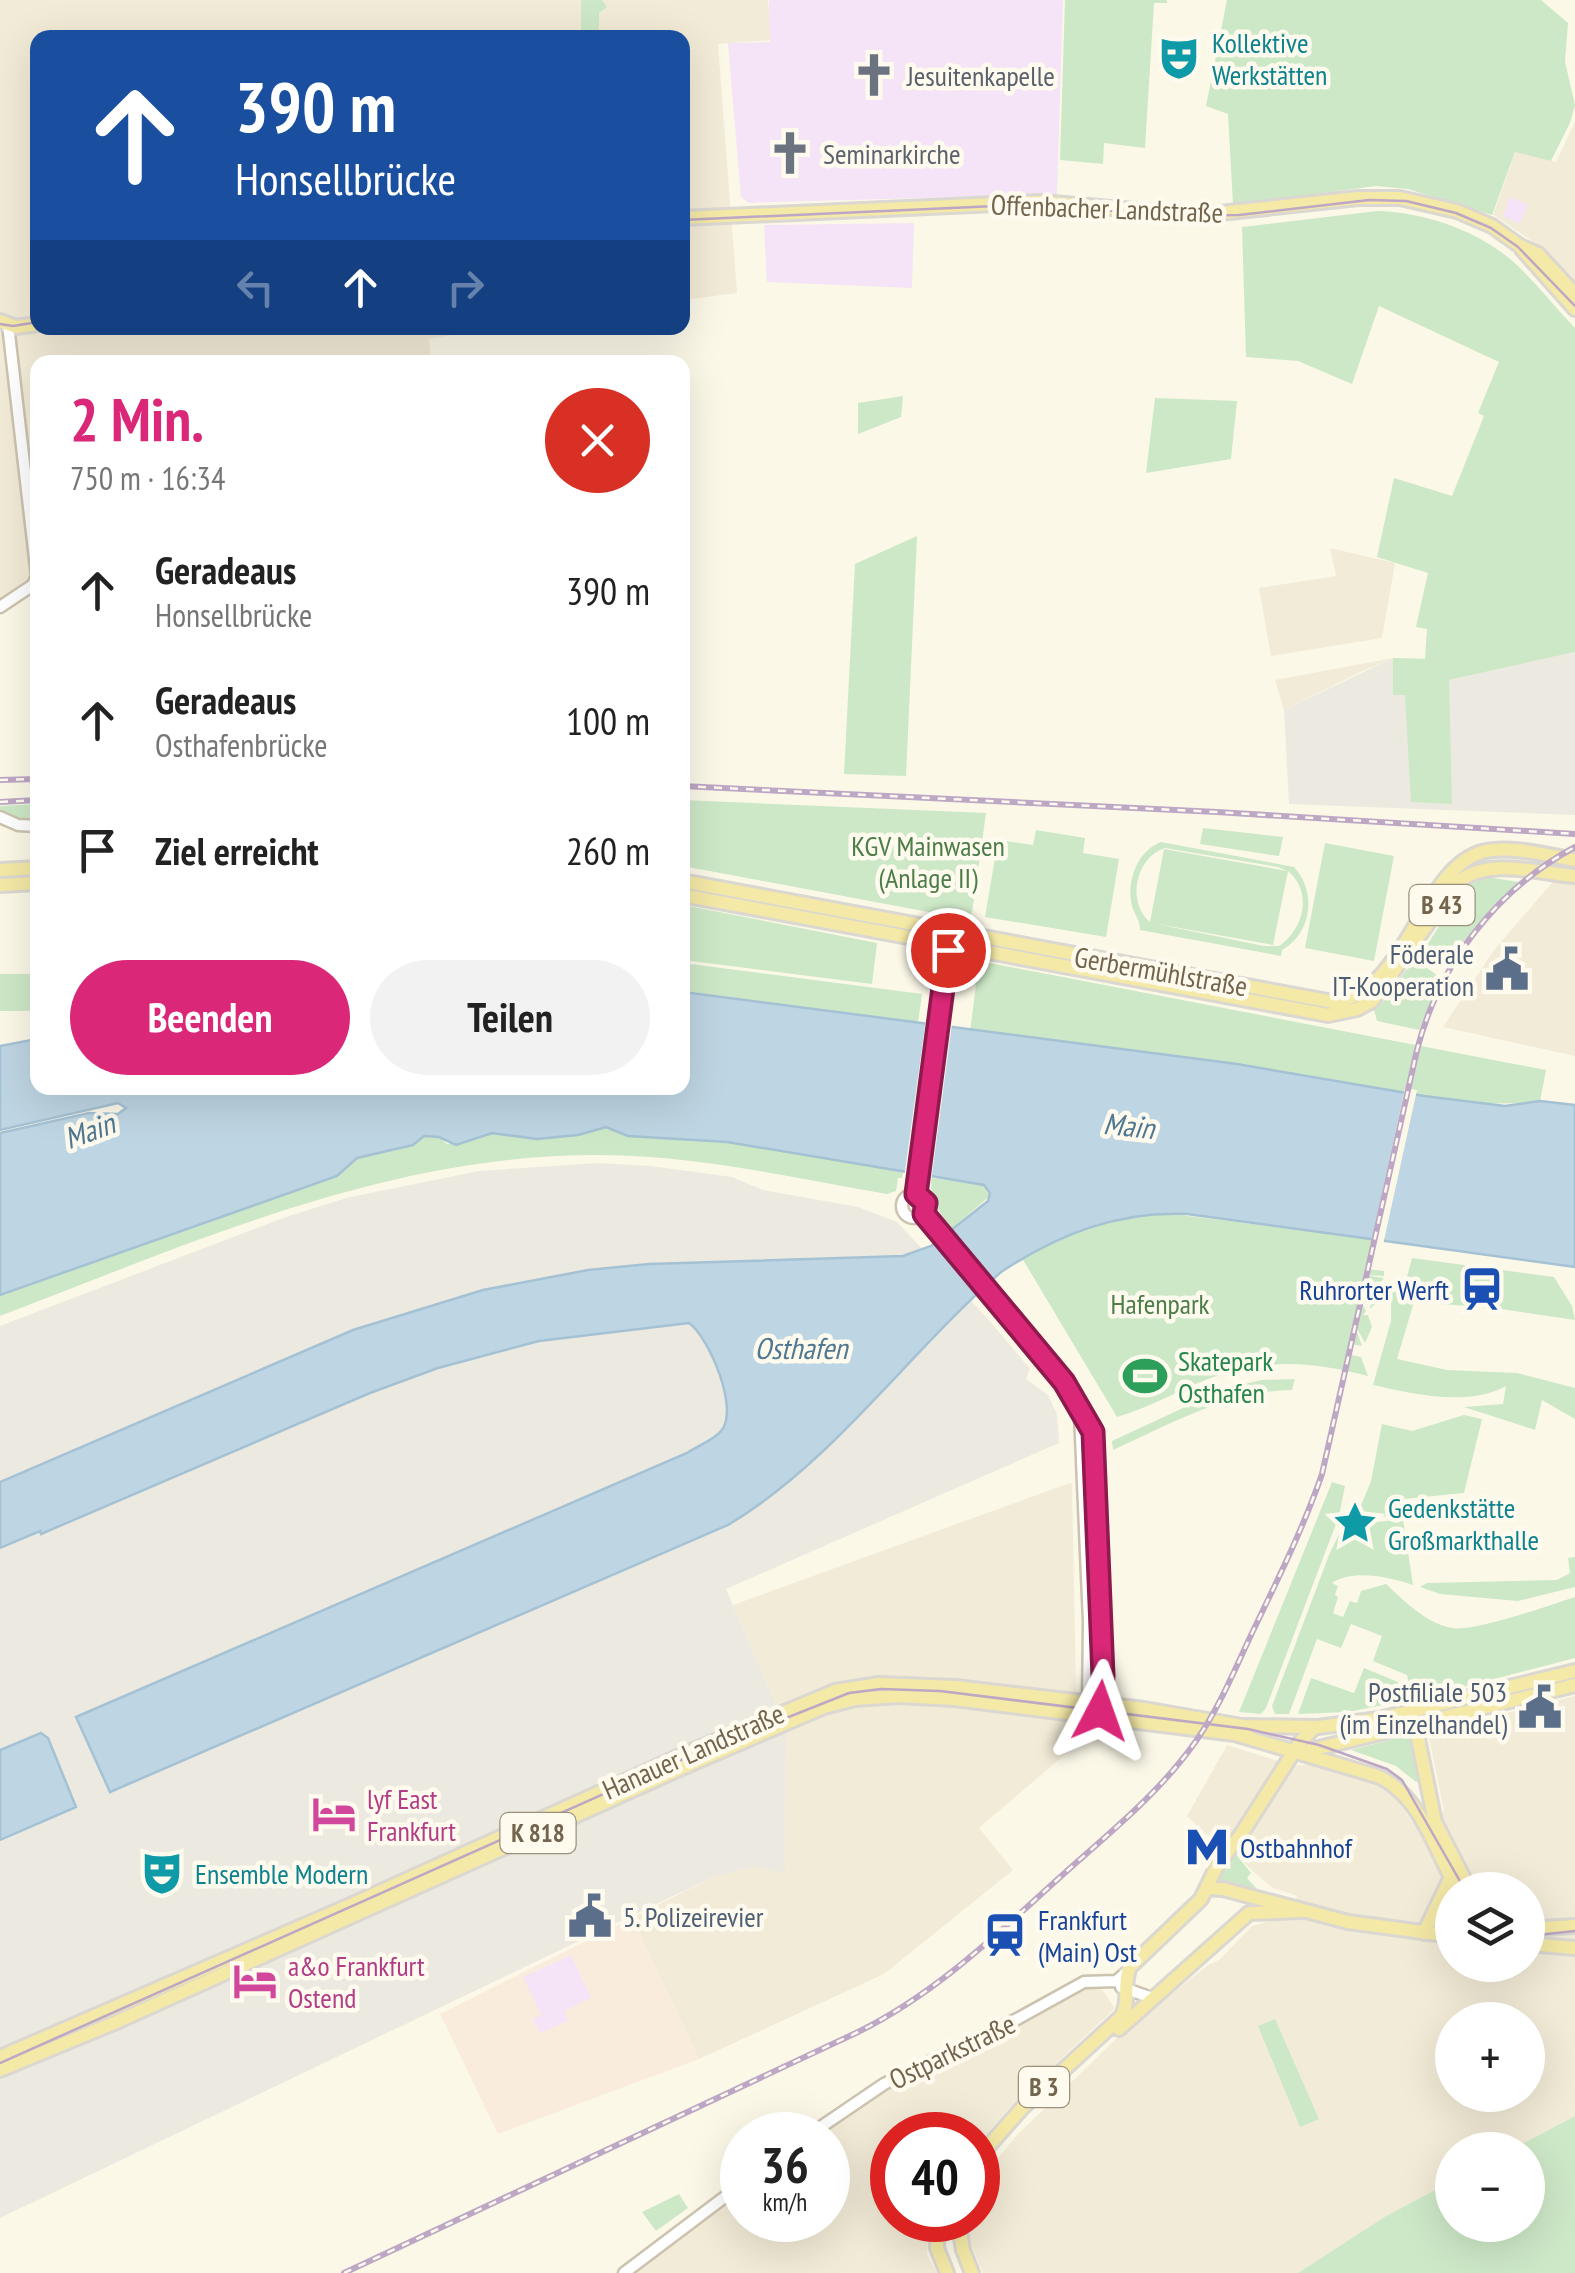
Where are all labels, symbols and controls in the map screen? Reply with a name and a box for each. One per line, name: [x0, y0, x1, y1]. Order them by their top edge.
place label: Kollektive Werkstätten: [1212, 24, 1327, 93]
theatre icon: Kollektive Werkstätten: [1155, 34, 1203, 82]
church icon: Jesuitenkapelle: [850, 51, 898, 99]
place label: Jesuitenkapelle: [906, 57, 1055, 94]
text: 390 m: [235, 61, 396, 151]
icon: ahead: [70, 70, 200, 200]
church icon: Seminarkirche: [766, 129, 814, 177]
place label: Seminarkirche: [823, 135, 960, 172]
text: Honsellbrücke: [235, 149, 456, 207]
street label: Offenbacher Landstraße: [990, 185, 1224, 231]
icon: left: [228, 260, 283, 315]
icon: ahead: [333, 260, 388, 315]
icon: right: [438, 260, 493, 315]
text: 2 Min.: [70, 380, 204, 458]
button: close: [545, 388, 650, 493]
text: 750 m · 16:34: [70, 457, 225, 499]
text: Geradeaus: [155, 545, 296, 594]
icon: ahead: [70, 563, 125, 618]
text: 390 m: [566, 566, 650, 615]
text: Honsellbrücke: [155, 594, 312, 636]
text: Geradeaus: [155, 675, 296, 724]
icon: ahead: [70, 693, 125, 748]
text: 100 m: [566, 696, 650, 745]
text: Osthafenbrücke: [155, 724, 328, 766]
icon: arrive: [70, 823, 125, 878]
text: Ziel erreicht: [155, 826, 319, 875]
text: 260 m: [566, 826, 650, 875]
park label: KGV Mainwasen (Anlage II): [851, 827, 1005, 896]
road number: B 43: [1410, 885, 1474, 925]
pin: [906, 908, 991, 993]
icon: arrive: [921, 923, 976, 978]
place label: Föderale IT-Kooperation: [1332, 935, 1474, 1004]
street label: Gerbermühlstraße: [1072, 938, 1250, 1004]
public building icon: Föderale IT-Kooperation: [1483, 945, 1531, 993]
button: Beenden: [70, 960, 350, 1075]
button: Teilen: [370, 960, 650, 1075]
water label: Main: [58, 1102, 121, 1157]
water label: Main: [1102, 1103, 1158, 1147]
station icon: Ruhrorter Werft: [1458, 1265, 1506, 1313]
place label: Ruhrorter Werft: [1299, 1271, 1449, 1308]
park label: Hafenpark: [1111, 1285, 1210, 1322]
water label: Osthafen: [754, 1328, 849, 1367]
place label: Skatepark Osthafen: [1178, 1342, 1273, 1411]
sports icon: Skatepark Osthafen: [1121, 1352, 1169, 1400]
place label: Gedenkstätte Großmarkthalle: [1388, 1489, 1539, 1558]
place icon: Gedenkstätte Großmarkthalle: [1331, 1499, 1379, 1547]
position arrow: [1048, 1659, 1152, 1763]
place label: Postfiliale 503 (im Einzelhandel): [1339, 1673, 1507, 1742]
public building icon: Postfiliale 503 (im Einzelhandel): [1516, 1683, 1564, 1731]
street label: Hanauer Landstraße: [596, 1694, 790, 1808]
place label: lyf East Frankfurt: [367, 1780, 456, 1849]
hotel icon: lyf East Frankfurt: [310, 1790, 358, 1838]
road number: K 818: [500, 1813, 576, 1853]
metro station icon: Ostbahnhof: [1183, 1823, 1231, 1871]
place label: Ostbahnhof: [1240, 1829, 1354, 1866]
theatre icon: Ensemble Modern: [138, 1849, 186, 1897]
place label: Ensemble Modern: [195, 1855, 368, 1892]
map controls: [1435, 1872, 1545, 2242]
button: layers: [1435, 1872, 1545, 1982]
public building icon: 5. Polizeirevier: [566, 1892, 614, 1940]
place label: 5. Polizeirevier: [623, 1898, 764, 1935]
place label: Frankfurt (Main) Ost: [1038, 1901, 1137, 1970]
station icon: Frankfurt (Main) Ost: [981, 1911, 1029, 1959]
place label: a&o Frankfurt Ostend: [288, 1947, 425, 2016]
hotel icon: a&o Frankfurt Ostend: [231, 1957, 279, 2005]
button: +: [1435, 2002, 1545, 2112]
street label: Ostparkstraße: [883, 2005, 1021, 2097]
road number: B 3: [1019, 2067, 1069, 2107]
speed limit sign: 40: [870, 2112, 1000, 2242]
text: 36: [761, 2132, 809, 2197]
button: −: [1435, 2132, 1545, 2242]
text: km/h: [763, 2186, 807, 2218]

